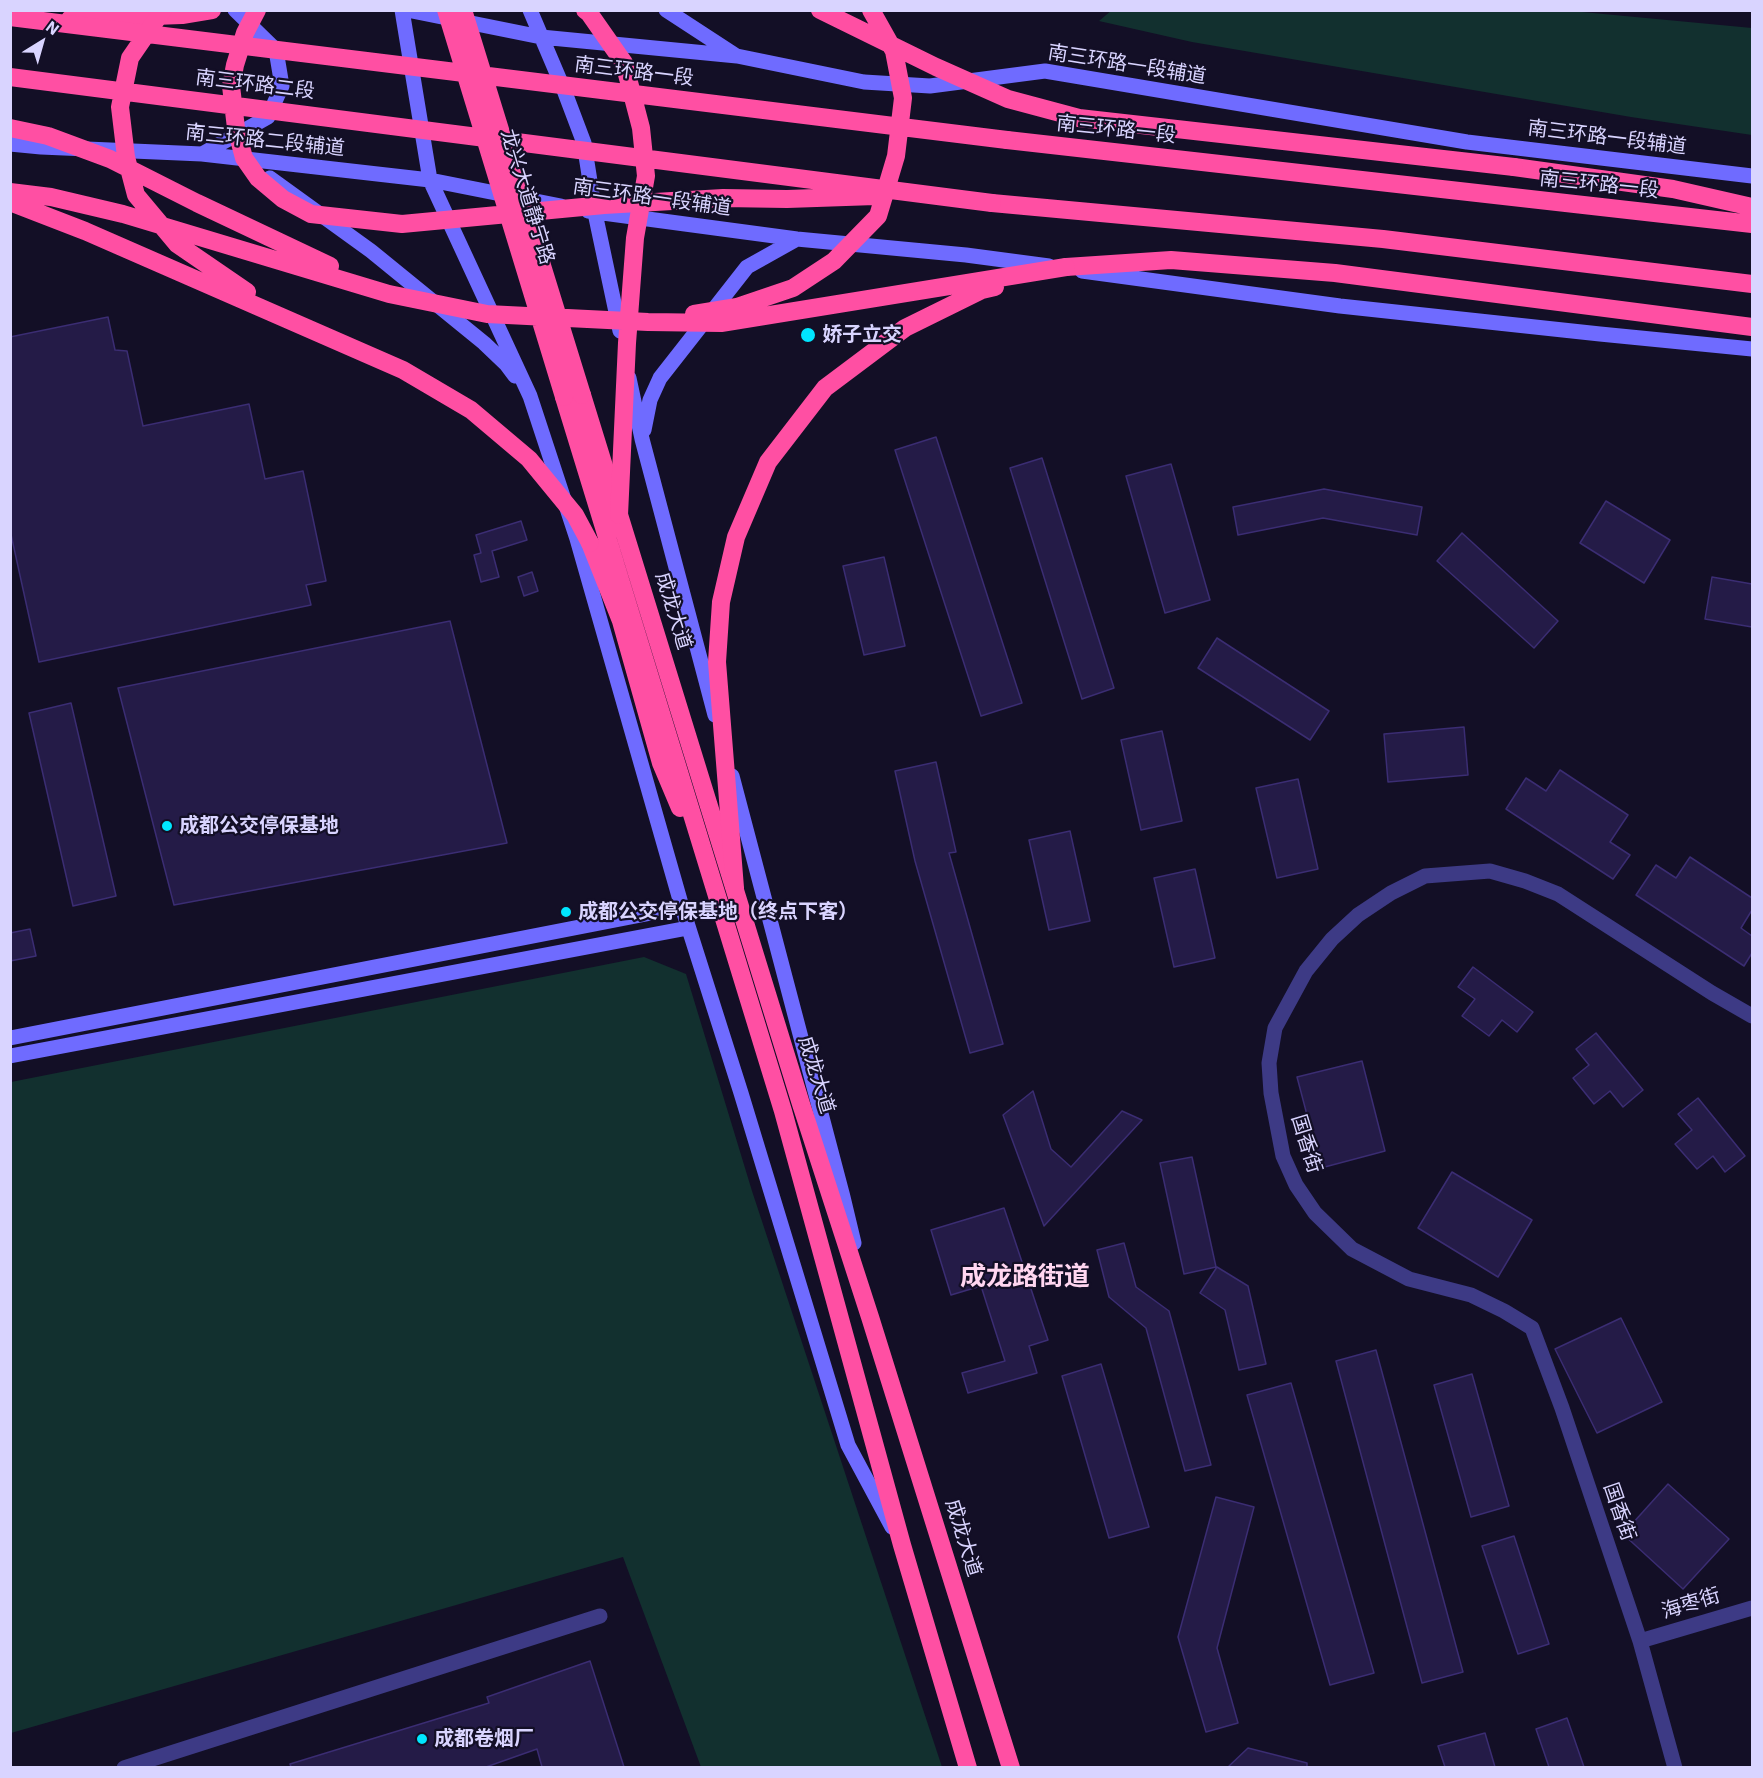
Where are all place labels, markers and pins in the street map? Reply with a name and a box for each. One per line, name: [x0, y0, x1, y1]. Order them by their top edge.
place label: 娇子立交: [822, 323, 902, 347]
marker: 娇子立交: [799, 326, 817, 344]
place label: 成都公交停保基地: [179, 814, 339, 838]
marker: 成都公交停保基地: [160, 819, 174, 833]
place label: 成都公交停保基地（终点下客）: [578, 900, 858, 924]
marker: 成都公交停保基地（终点下客）: [559, 905, 573, 919]
place label: 成都卷烟厂: [434, 1727, 534, 1751]
marker: 成都卷烟厂: [415, 1732, 429, 1746]

